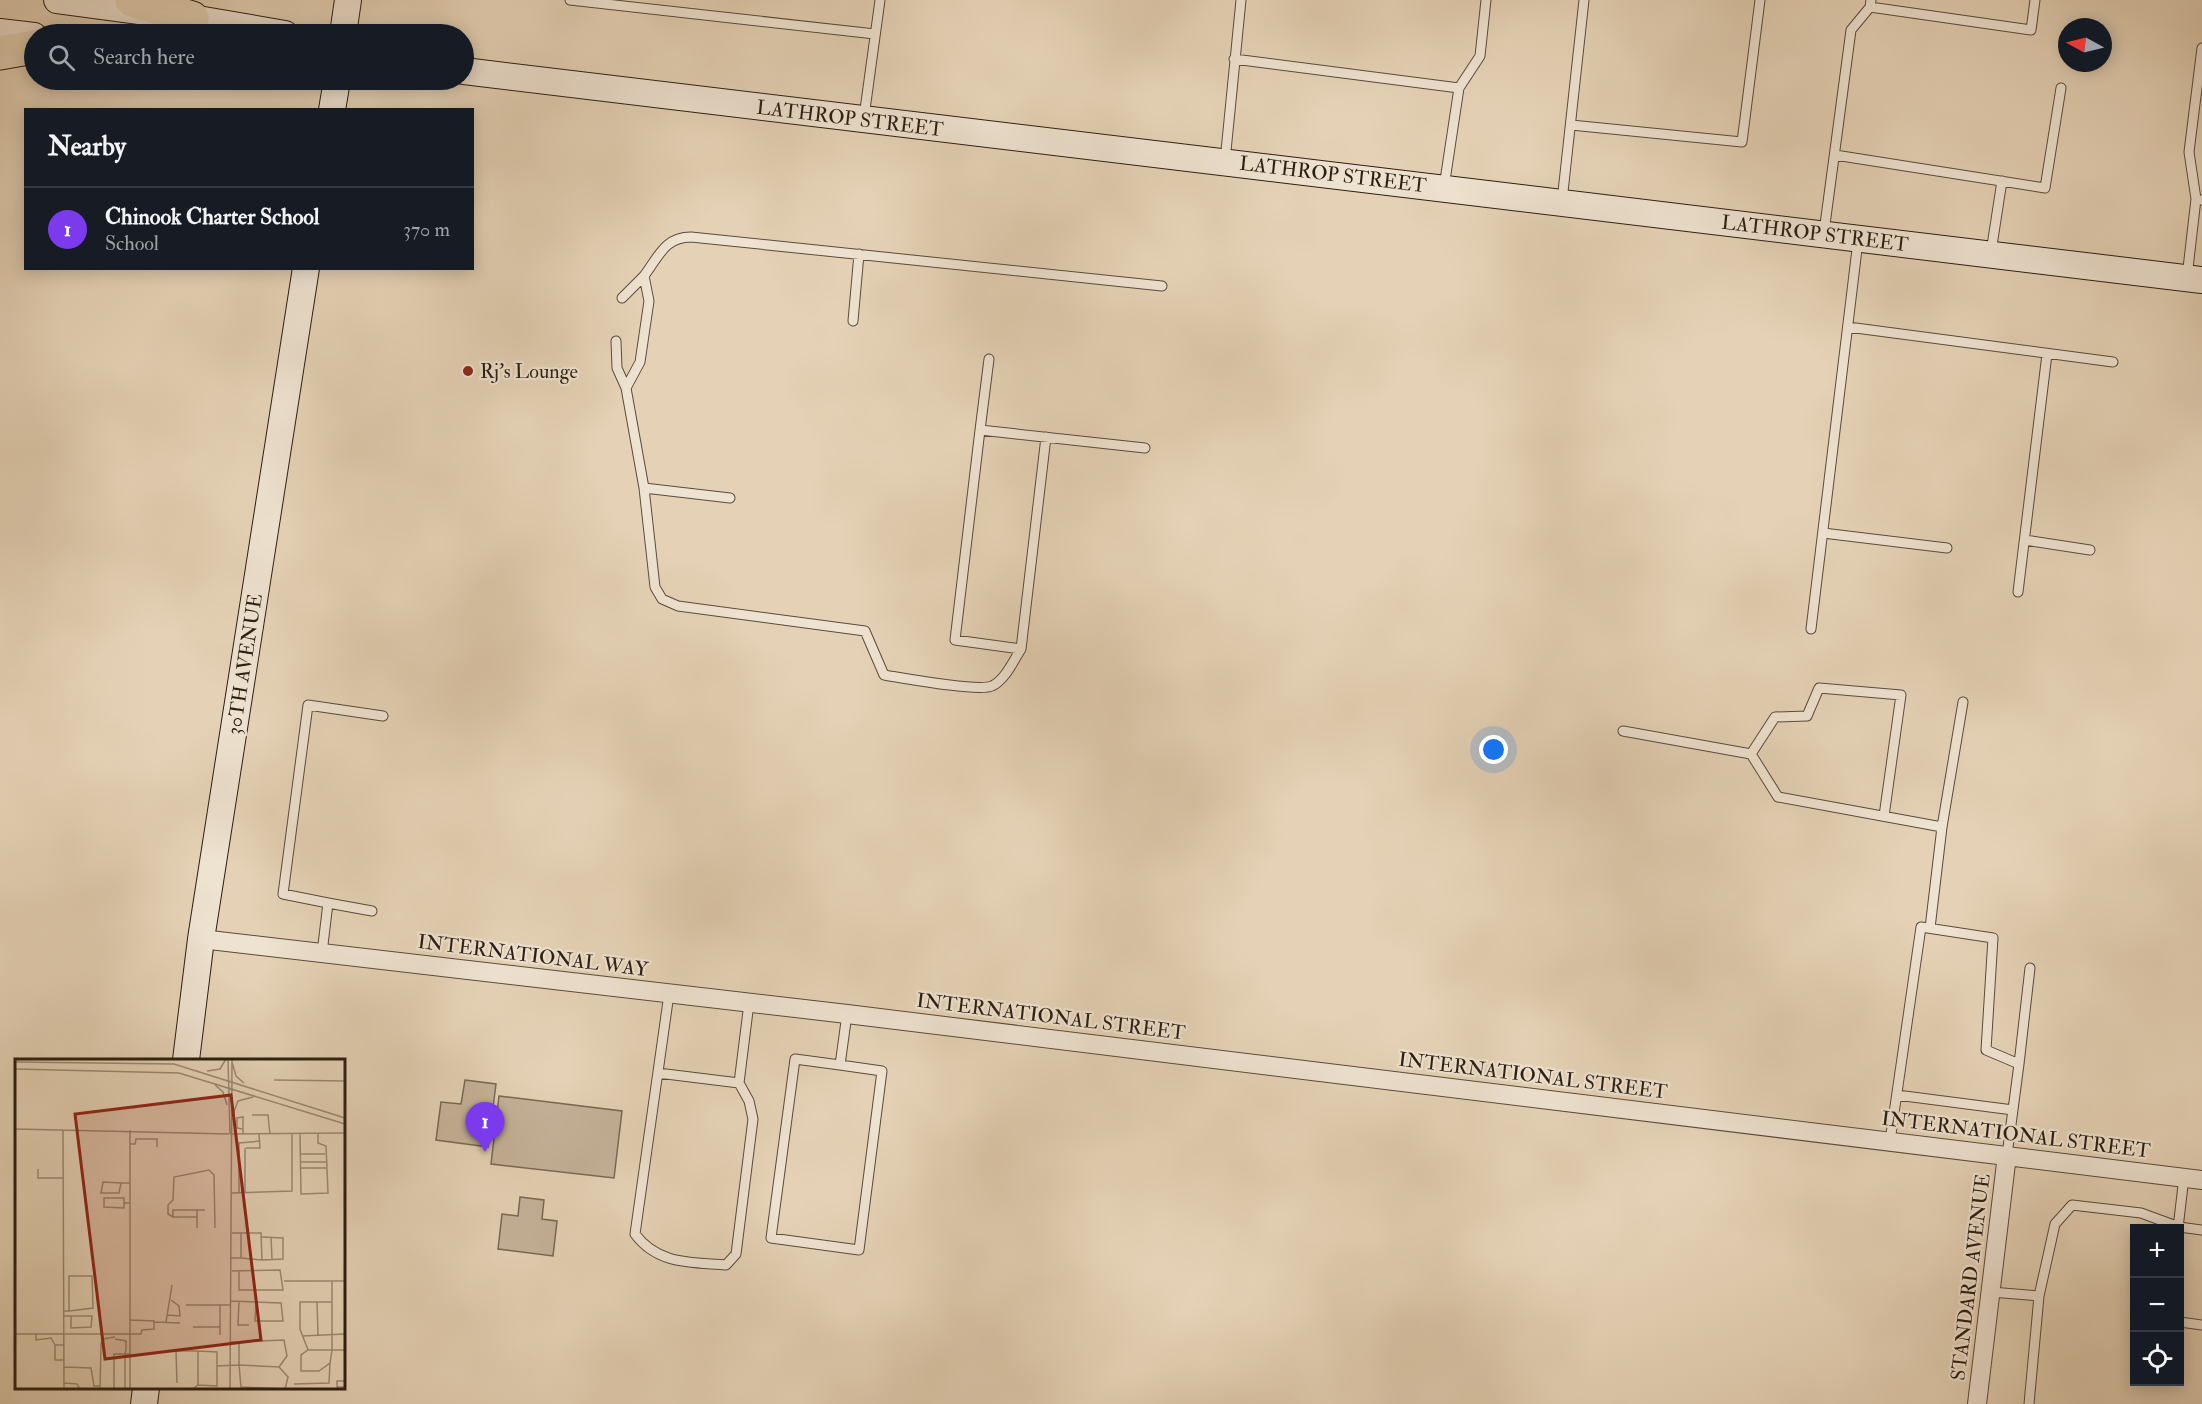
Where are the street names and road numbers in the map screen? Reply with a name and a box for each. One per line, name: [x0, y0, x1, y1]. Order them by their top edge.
street label: LATHROP STREET: [755, 95, 945, 142]
street label: LATHROP STREET: [1238, 151, 1428, 198]
street label: LATHROP STREET: [1720, 210, 1910, 257]
street label: 30TH AVENUE: [221, 592, 268, 736]
street label: INTERNATIONAL WAY: [416, 929, 651, 982]
street label: INTERNATIONAL STREET: [915, 988, 1187, 1045]
street label: INTERNATIONAL STREET: [1397, 1047, 1669, 1104]
street label: INTERNATIONAL STREET: [1880, 1106, 2152, 1163]
street label: STANDARD AVENUE: [1945, 1172, 1996, 1382]

